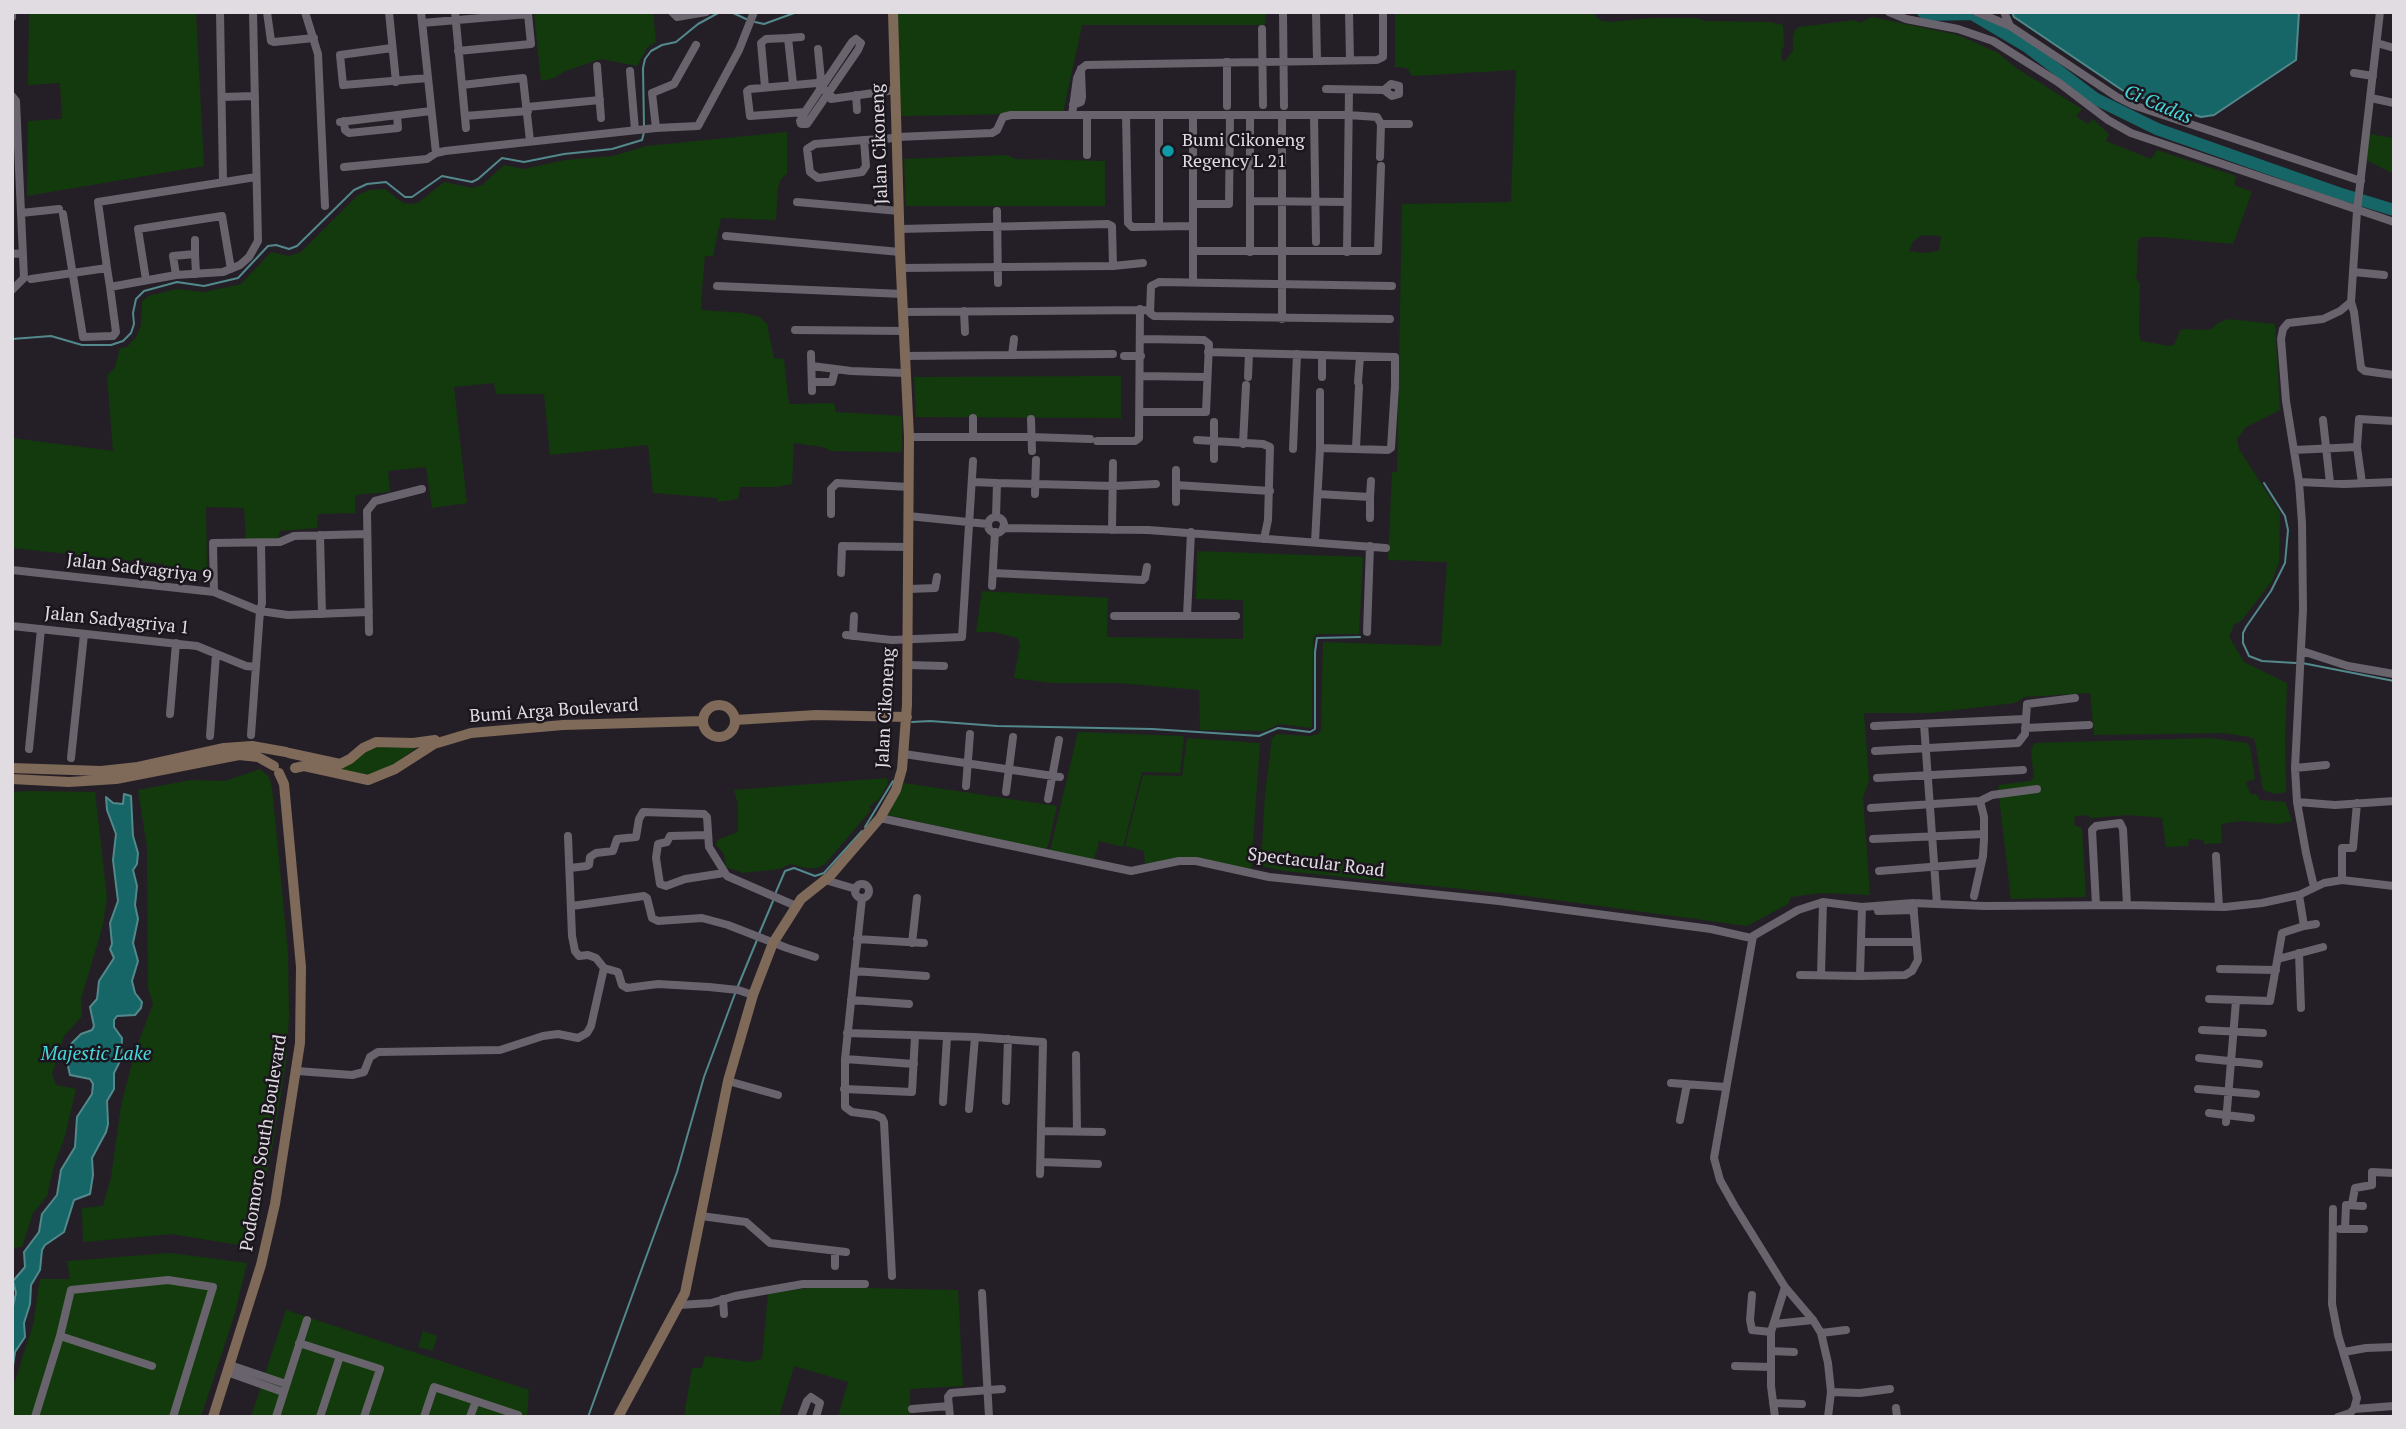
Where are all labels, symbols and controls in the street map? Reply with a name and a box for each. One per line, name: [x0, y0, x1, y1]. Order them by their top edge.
water label: Ci Cadas: [2120, 80, 2196, 130]
street label: Jalan Cikoneng: [867, 83, 893, 205]
place label: Bumi Cikoneng Regency L 21: [1182, 130, 1305, 172]
marker: Bumi Cikoneng Regency L 21: [1160, 143, 1176, 159]
street label: Jalan Sadyagriya 9: [65, 549, 213, 589]
street label: Jalan Sadyagriya 1: [43, 603, 191, 639]
street label: Jalan Cikoneng: [872, 647, 900, 769]
street label: Bumi Arga Boulevard: [469, 694, 639, 728]
street label: Spectacular Road: [1246, 844, 1386, 882]
street label: Podomoro South Boulevard: [236, 1033, 292, 1253]
water label: Majestic Lake: [41, 1044, 151, 1066]

